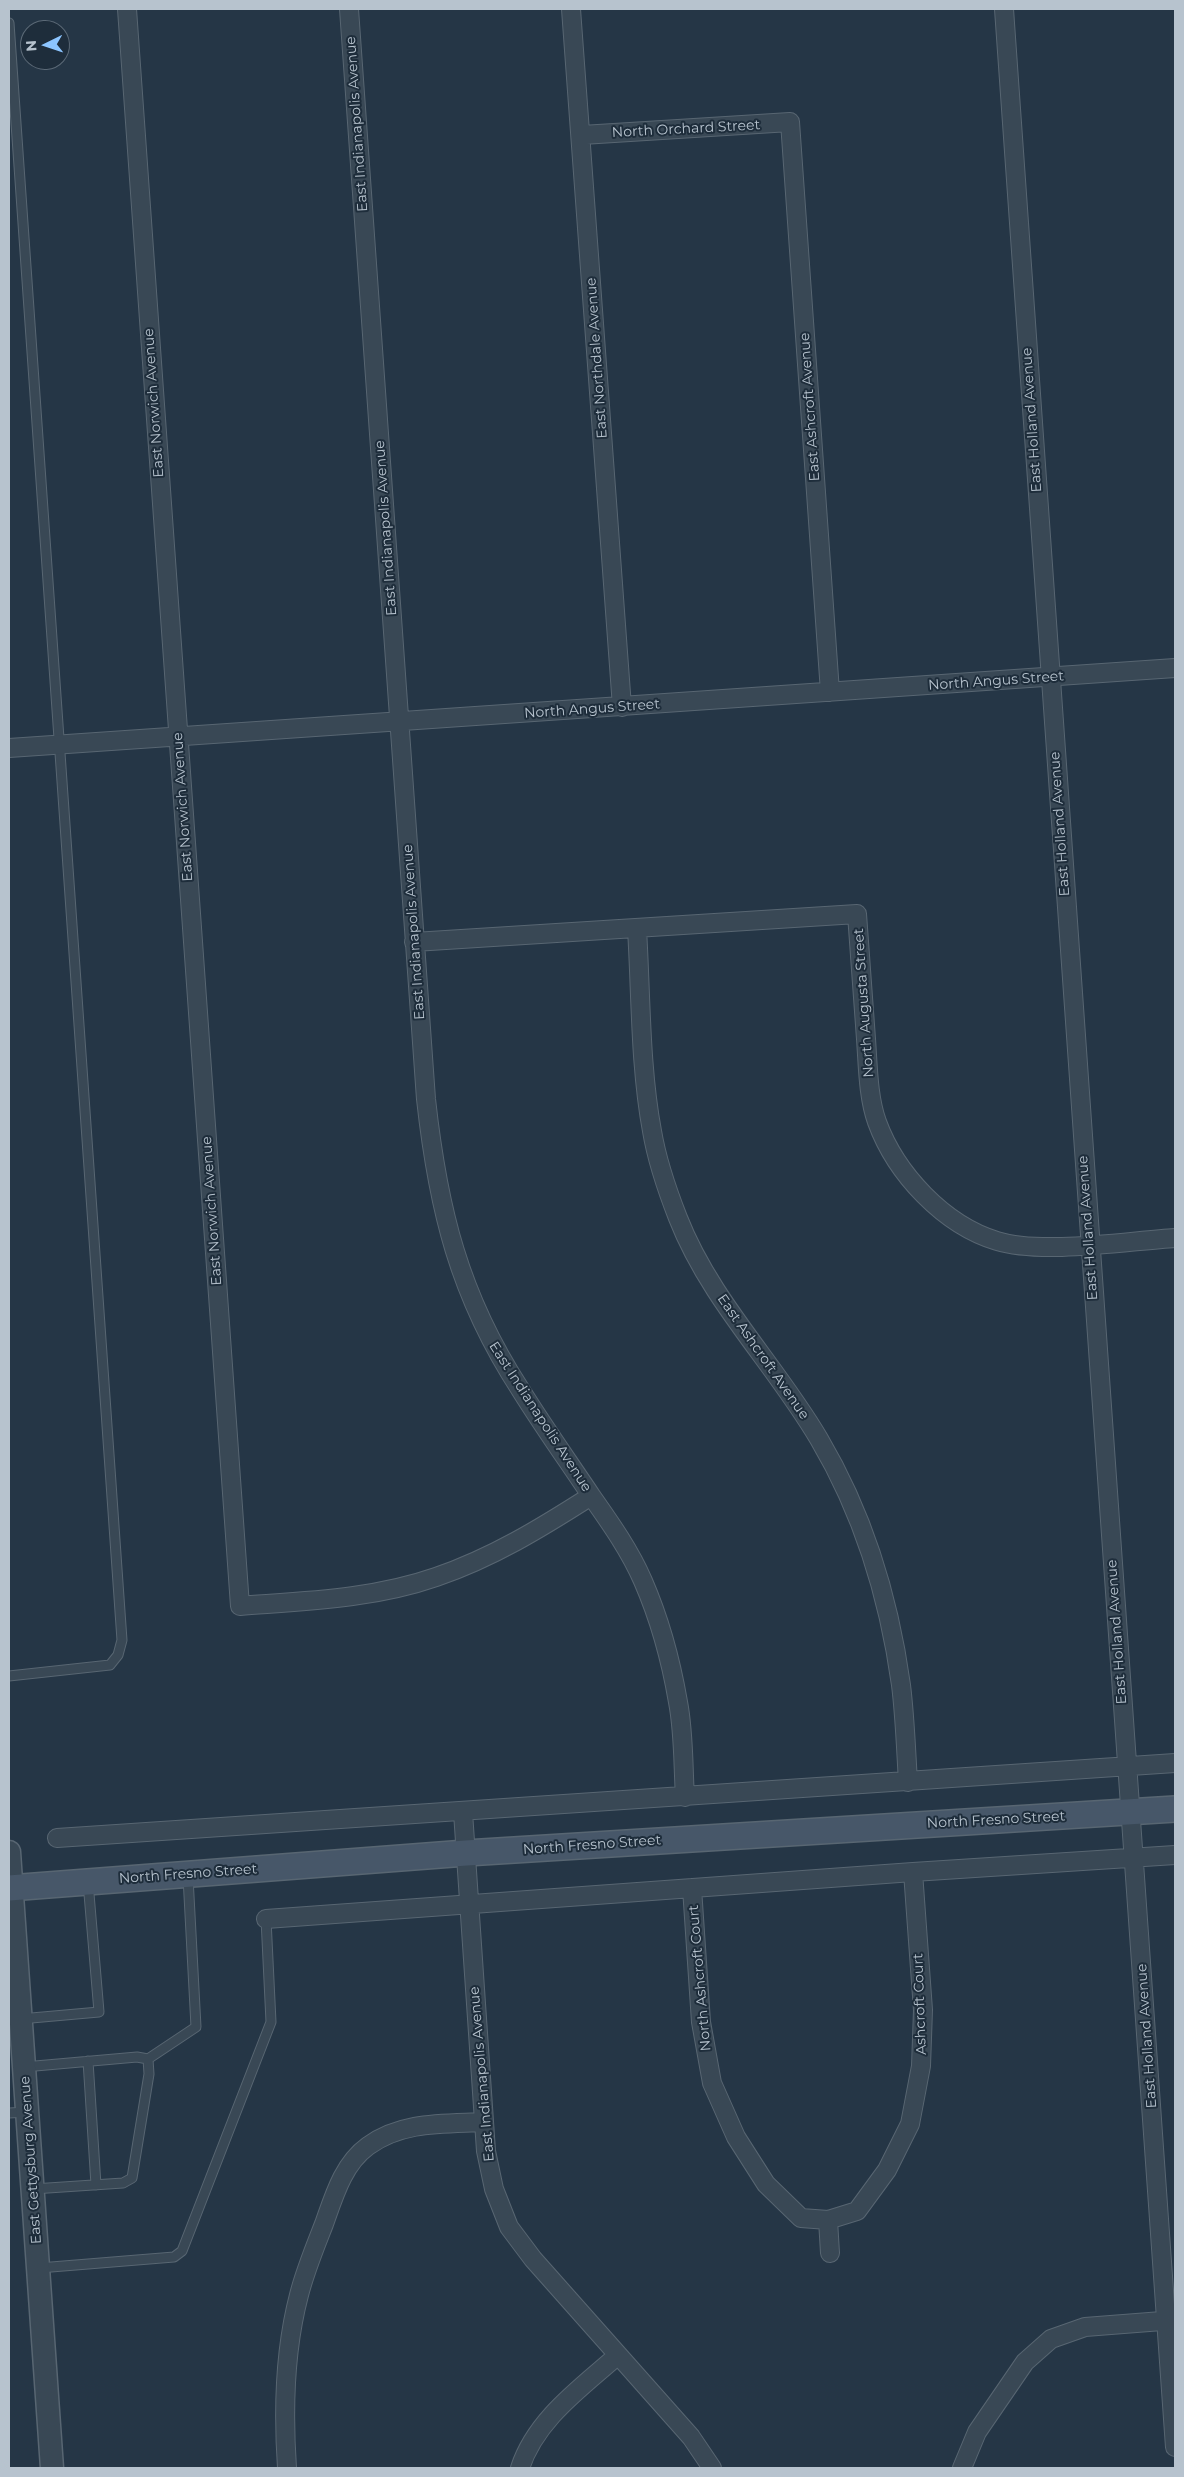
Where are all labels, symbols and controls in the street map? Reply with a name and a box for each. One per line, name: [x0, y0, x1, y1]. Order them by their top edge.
north arrow: [20, 20, 70, 70]
street label: East Indianapolis Avenue: [342, 36, 372, 212]
text: N: [22, 40, 40, 52]
street label: North Orchard Street: [611, 117, 761, 141]
street label: East Northdale Avenue: [583, 277, 611, 439]
street label: East Norwich Avenue: [140, 328, 168, 478]
street label: East Ashcroft Avenue: [796, 332, 824, 482]
street label: East Holland Avenue: [1019, 347, 1045, 493]
street label: East Indianapolis Avenue: [371, 440, 401, 616]
street label: North Angus Street: [928, 668, 1064, 694]
street label: North Angus Street: [524, 696, 660, 722]
street label: East Norwich Avenue: [169, 732, 197, 882]
street label: East Holland Avenue: [1047, 751, 1073, 897]
street label: East Indianapolis Avenue: [399, 844, 429, 1020]
street label: North Augusta Street: [850, 928, 878, 1078]
street label: East Norwich Avenue: [198, 1136, 226, 1286]
street label: East Holland Avenue: [1075, 1155, 1101, 1301]
street label: East Ashcroft Avenue: [713, 1291, 813, 1423]
street label: East Indianapolis Avenue: [485, 1339, 595, 1495]
street label: East Holland Avenue: [1104, 1559, 1130, 1705]
street label: North Fresno Street: [926, 1808, 1066, 1832]
street label: North Fresno Street: [522, 1832, 662, 1858]
street label: North Fresno Street: [118, 1861, 258, 1887]
street label: North Ashcroft Court: [685, 1904, 715, 2052]
street label: Ashcroft Court: [910, 1953, 930, 2055]
street label: East Holland Avenue: [1134, 1963, 1160, 2109]
street label: East Indianapolis Avenue: [466, 1986, 498, 2162]
street label: East Gettysburg Avenue: [17, 2075, 45, 2245]

